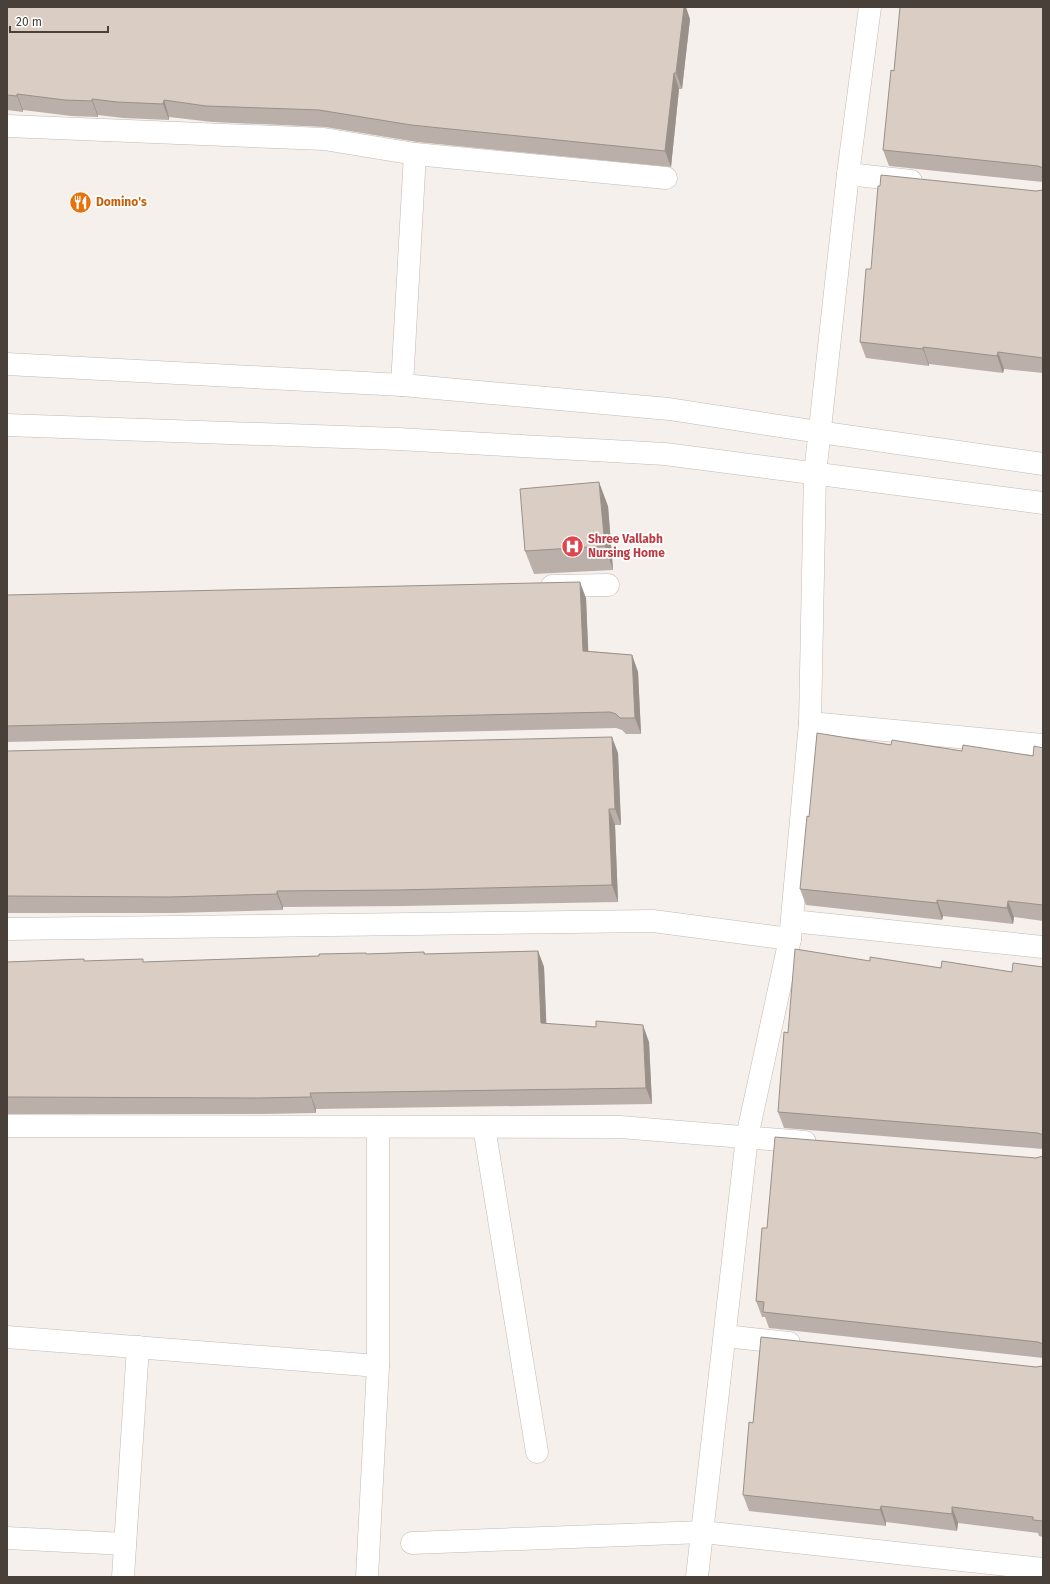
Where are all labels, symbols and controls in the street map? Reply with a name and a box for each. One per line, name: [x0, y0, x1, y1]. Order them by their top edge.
scale bar: [10, 8, 108, 34]
text: 20 m: [16, 15, 42, 29]
restaurant icon: Domino's: [67, 189, 93, 215]
place label: Domino's: [96, 195, 147, 209]
place label: Shree Vallabh Nursing Home: [588, 532, 665, 560]
hospital icon: Shree Vallabh Nursing Home: [559, 533, 585, 559]

